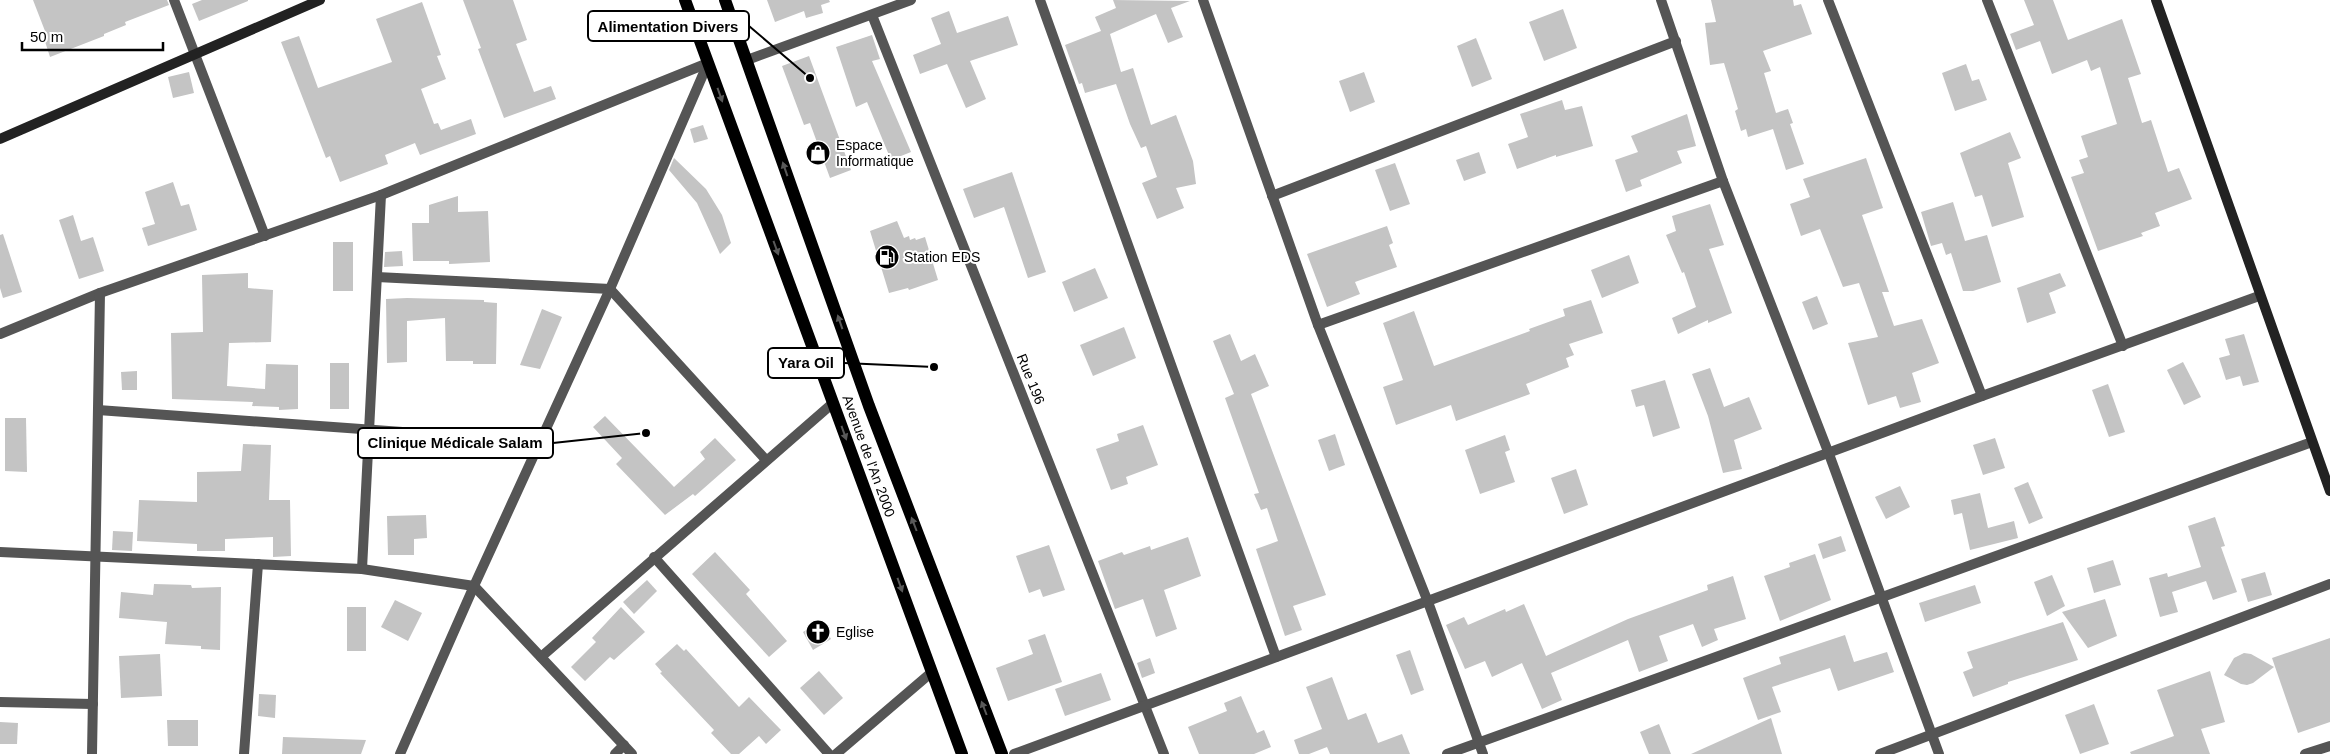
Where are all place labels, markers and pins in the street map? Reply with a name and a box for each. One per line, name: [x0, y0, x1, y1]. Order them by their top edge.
callout: Alimentation Divers: [588, 11, 749, 41]
place label: Espace Informatique: [836, 137, 914, 169]
shop icon: Espace Informatique: [805, 140, 831, 166]
fuel station icon: Station EDS: [874, 244, 900, 270]
place label: Station EDS: [904, 249, 980, 265]
callout: Yara Oil: [768, 348, 844, 378]
callout: Clinique Médicale Salam: [358, 428, 553, 458]
church icon: Eglise: [805, 619, 831, 645]
place label: Eglise: [836, 624, 874, 640]

